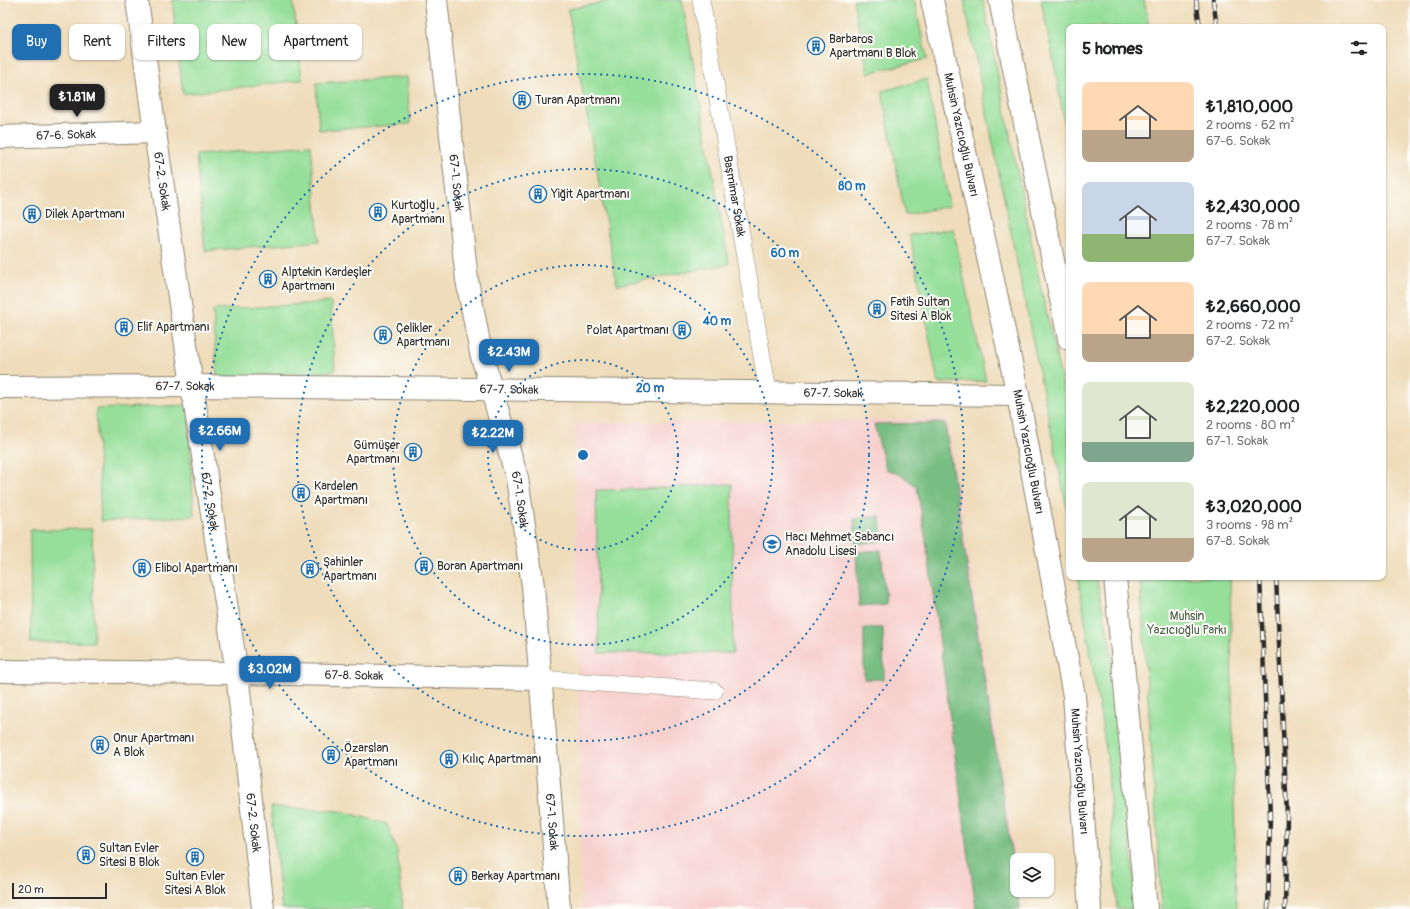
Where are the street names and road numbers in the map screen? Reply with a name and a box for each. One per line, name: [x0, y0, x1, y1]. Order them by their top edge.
street label: Muhsin Yazıcıoğlu Bulvarı: [941, 71, 982, 198]
street label: 67-6. Sokak: [36, 126, 96, 143]
street label: 67-2. Sokak: [150, 151, 174, 212]
street label: 67-1. Sokak: [446, 154, 467, 212]
street label: Başmimar Sokak: [720, 154, 749, 238]
street label: 67-7. Sokak: [155, 378, 215, 394]
street label: 67-7. Sokak: [479, 382, 539, 397]
street label: 67-7. Sokak: [803, 385, 863, 401]
street label: Muhsin Yazıcıoğlu Bulvarı: [1009, 388, 1048, 515]
street label: 67-1. Sokak: [508, 469, 532, 529]
street label: 67-2. Sokak: [198, 471, 222, 532]
street label: 67-8. Sokak: [324, 667, 383, 683]
street label: Muhsin Yazıcıoğlu Bulvarı: [1067, 708, 1092, 835]
street label: 67-2. Sokak: [243, 792, 264, 853]
street label: 67-1. Sokak: [542, 793, 562, 851]

